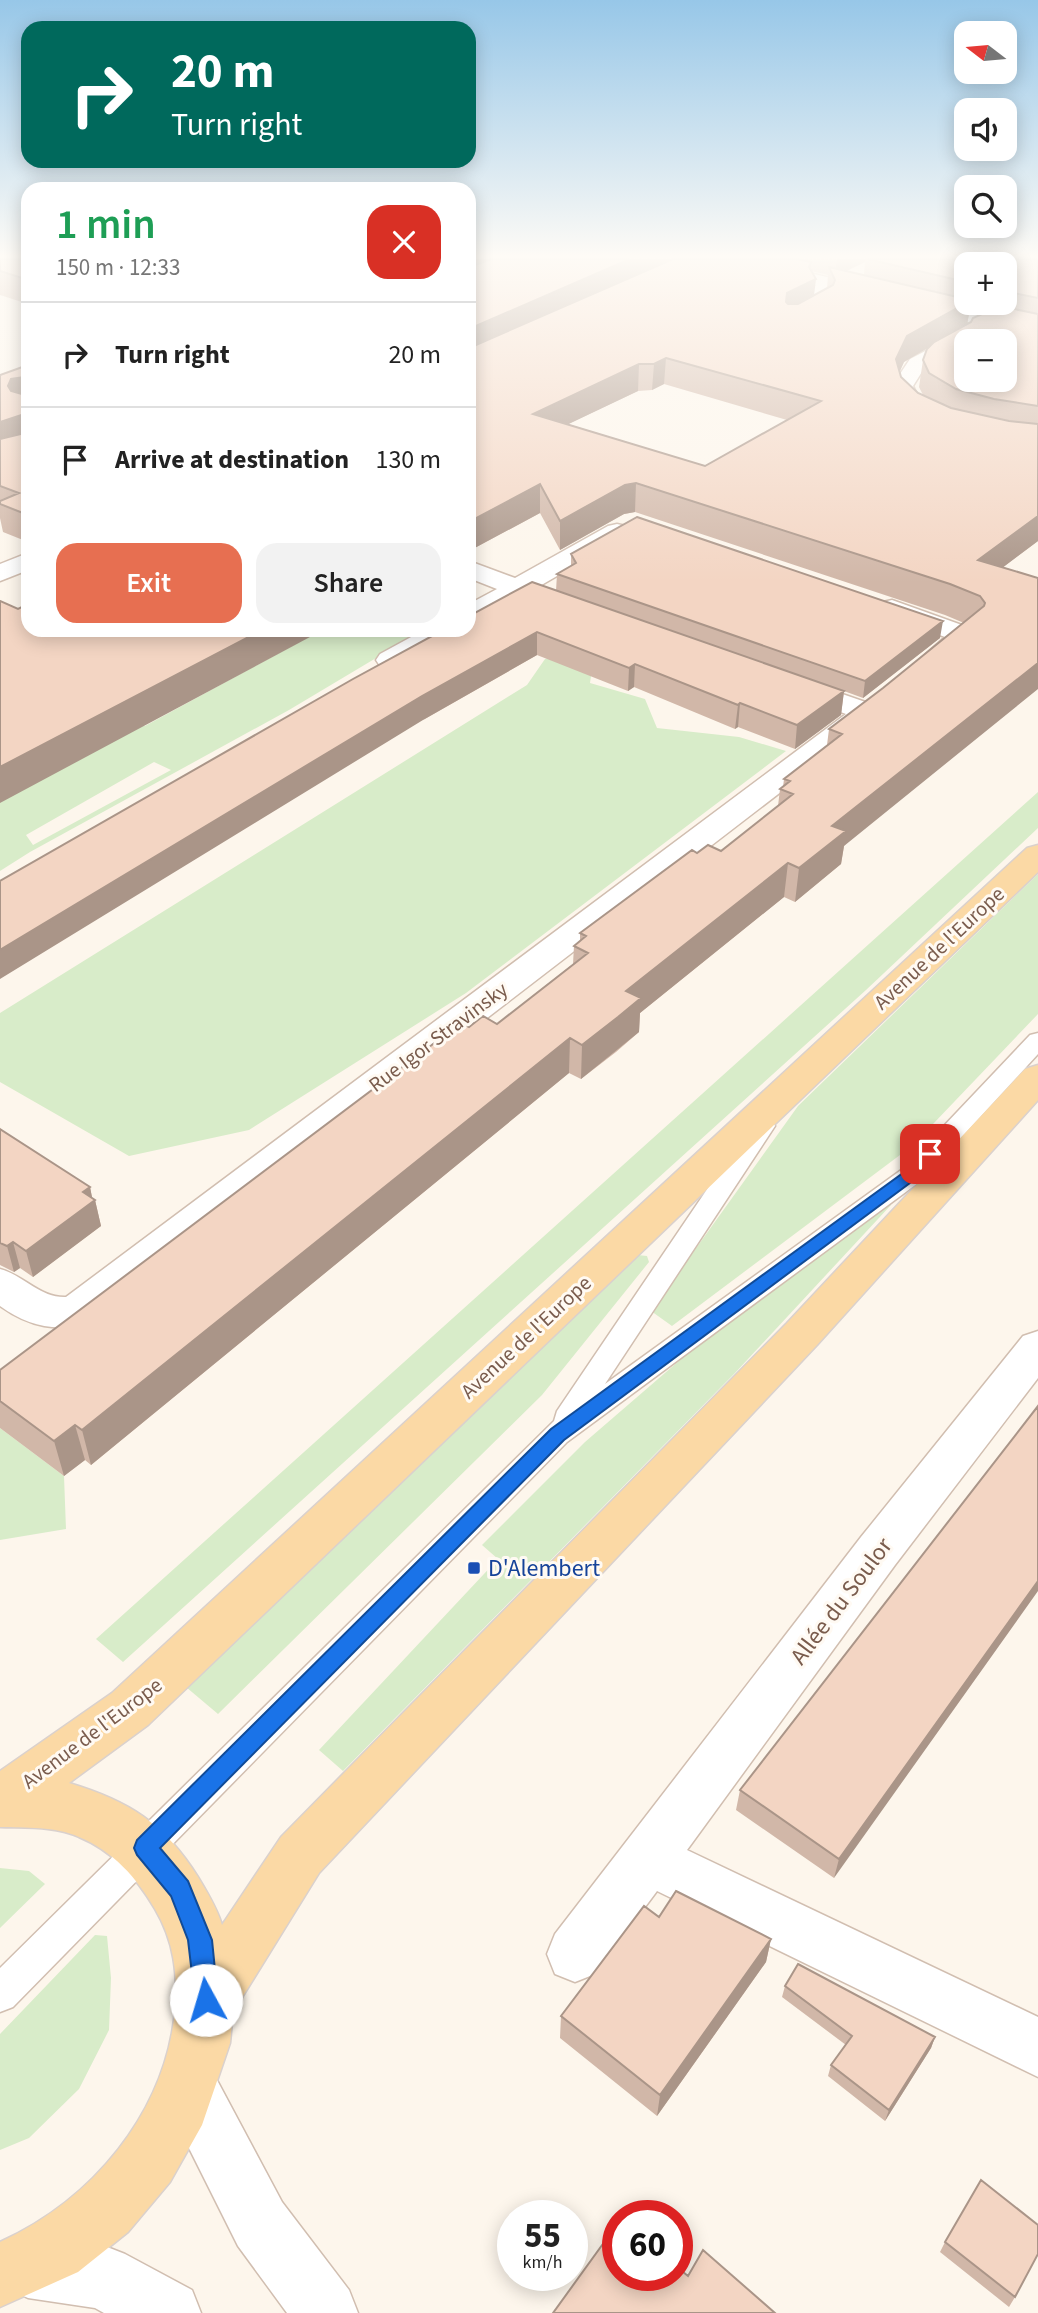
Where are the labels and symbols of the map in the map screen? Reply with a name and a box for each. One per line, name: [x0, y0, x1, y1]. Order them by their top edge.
north arrow: [954, 21, 1017, 84]
street label: Avenue de l'Europe: [867, 879, 1011, 1017]
street label: Rue Igor Stravinsky: [362, 975, 514, 1099]
pin: [900, 1124, 960, 1184]
street label: Avenue de l'Europe: [454, 1268, 598, 1406]
street label: Allée du Soulor: [782, 1530, 901, 1672]
place label: D'Alembert: [488, 1551, 600, 1586]
marker: D'Alembert: [466, 1560, 482, 1576]
street label: Avenue de l'Europe: [16, 1670, 168, 1796]
position arrow: [169, 1963, 243, 2037]
speed limit sign: 60: [602, 2200, 693, 2291]

